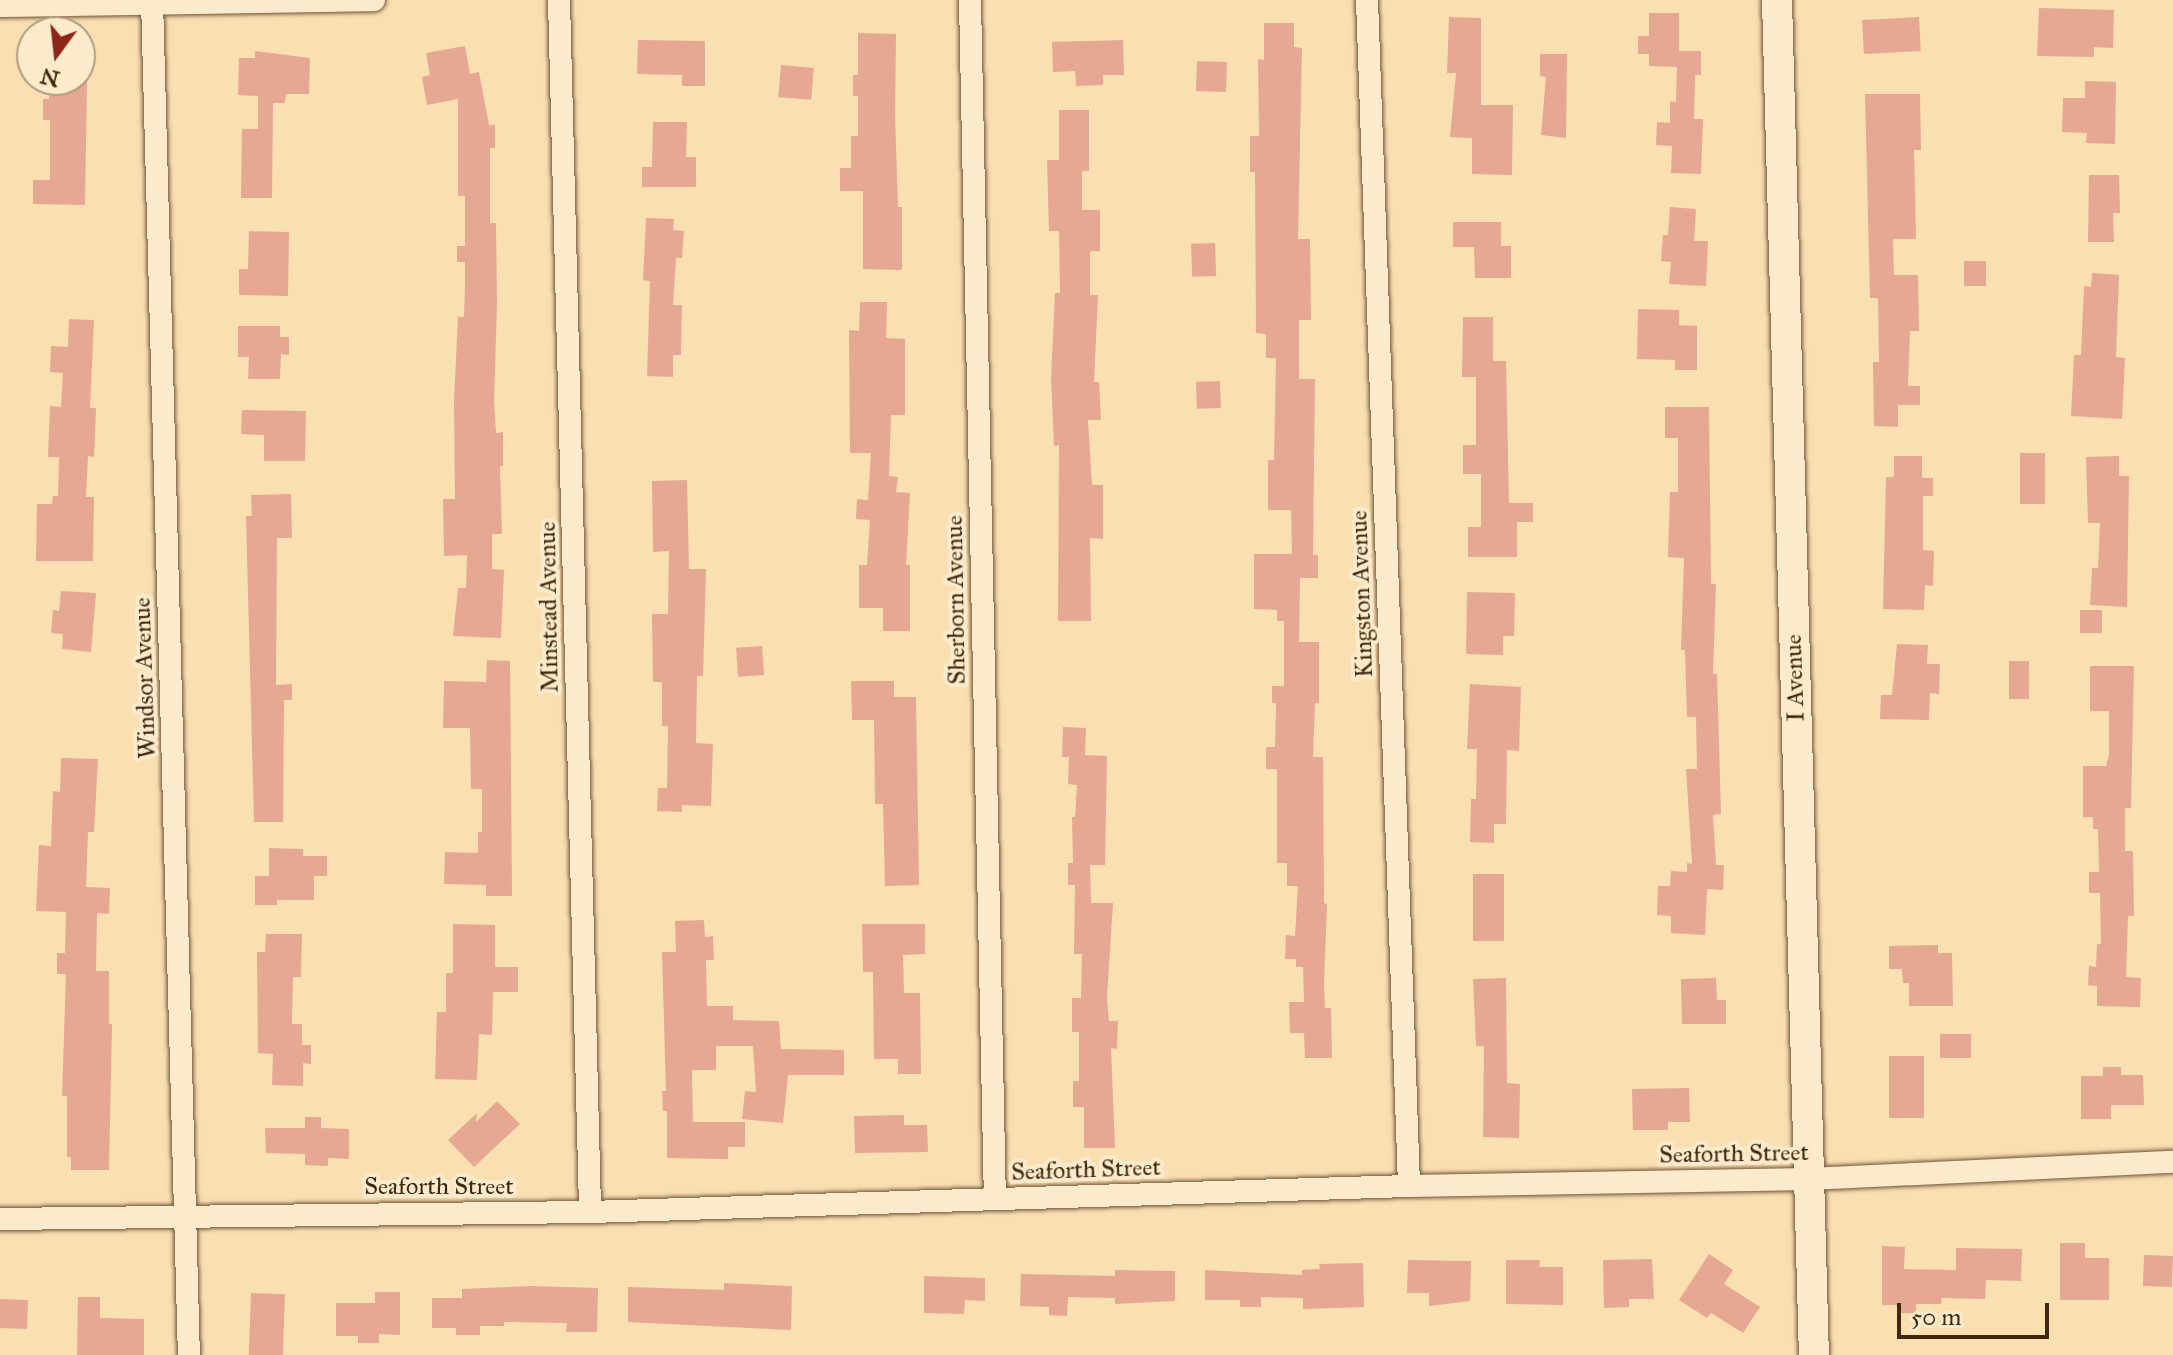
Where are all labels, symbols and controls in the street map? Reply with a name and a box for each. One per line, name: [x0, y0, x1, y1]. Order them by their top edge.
north arrow: [16, 16, 96, 96]
text: N: [38, 62, 63, 93]
street label: Kingston Avenue: [1345, 510, 1379, 678]
street label: Sherborn Avenue: [940, 515, 972, 685]
street label: Minstead Avenue: [533, 521, 565, 693]
street label: Windsor Avenue: [128, 597, 162, 759]
street label: I Avenue: [1779, 634, 1811, 722]
street label: Seaforth Street: [1659, 1138, 1809, 1170]
street label: Seaforth Street: [1011, 1153, 1161, 1187]
street label: Seaforth Street: [364, 1173, 514, 1201]
scale bar: [1901, 1287, 2053, 1337]
text: 50 m: [1911, 1302, 1961, 1332]

